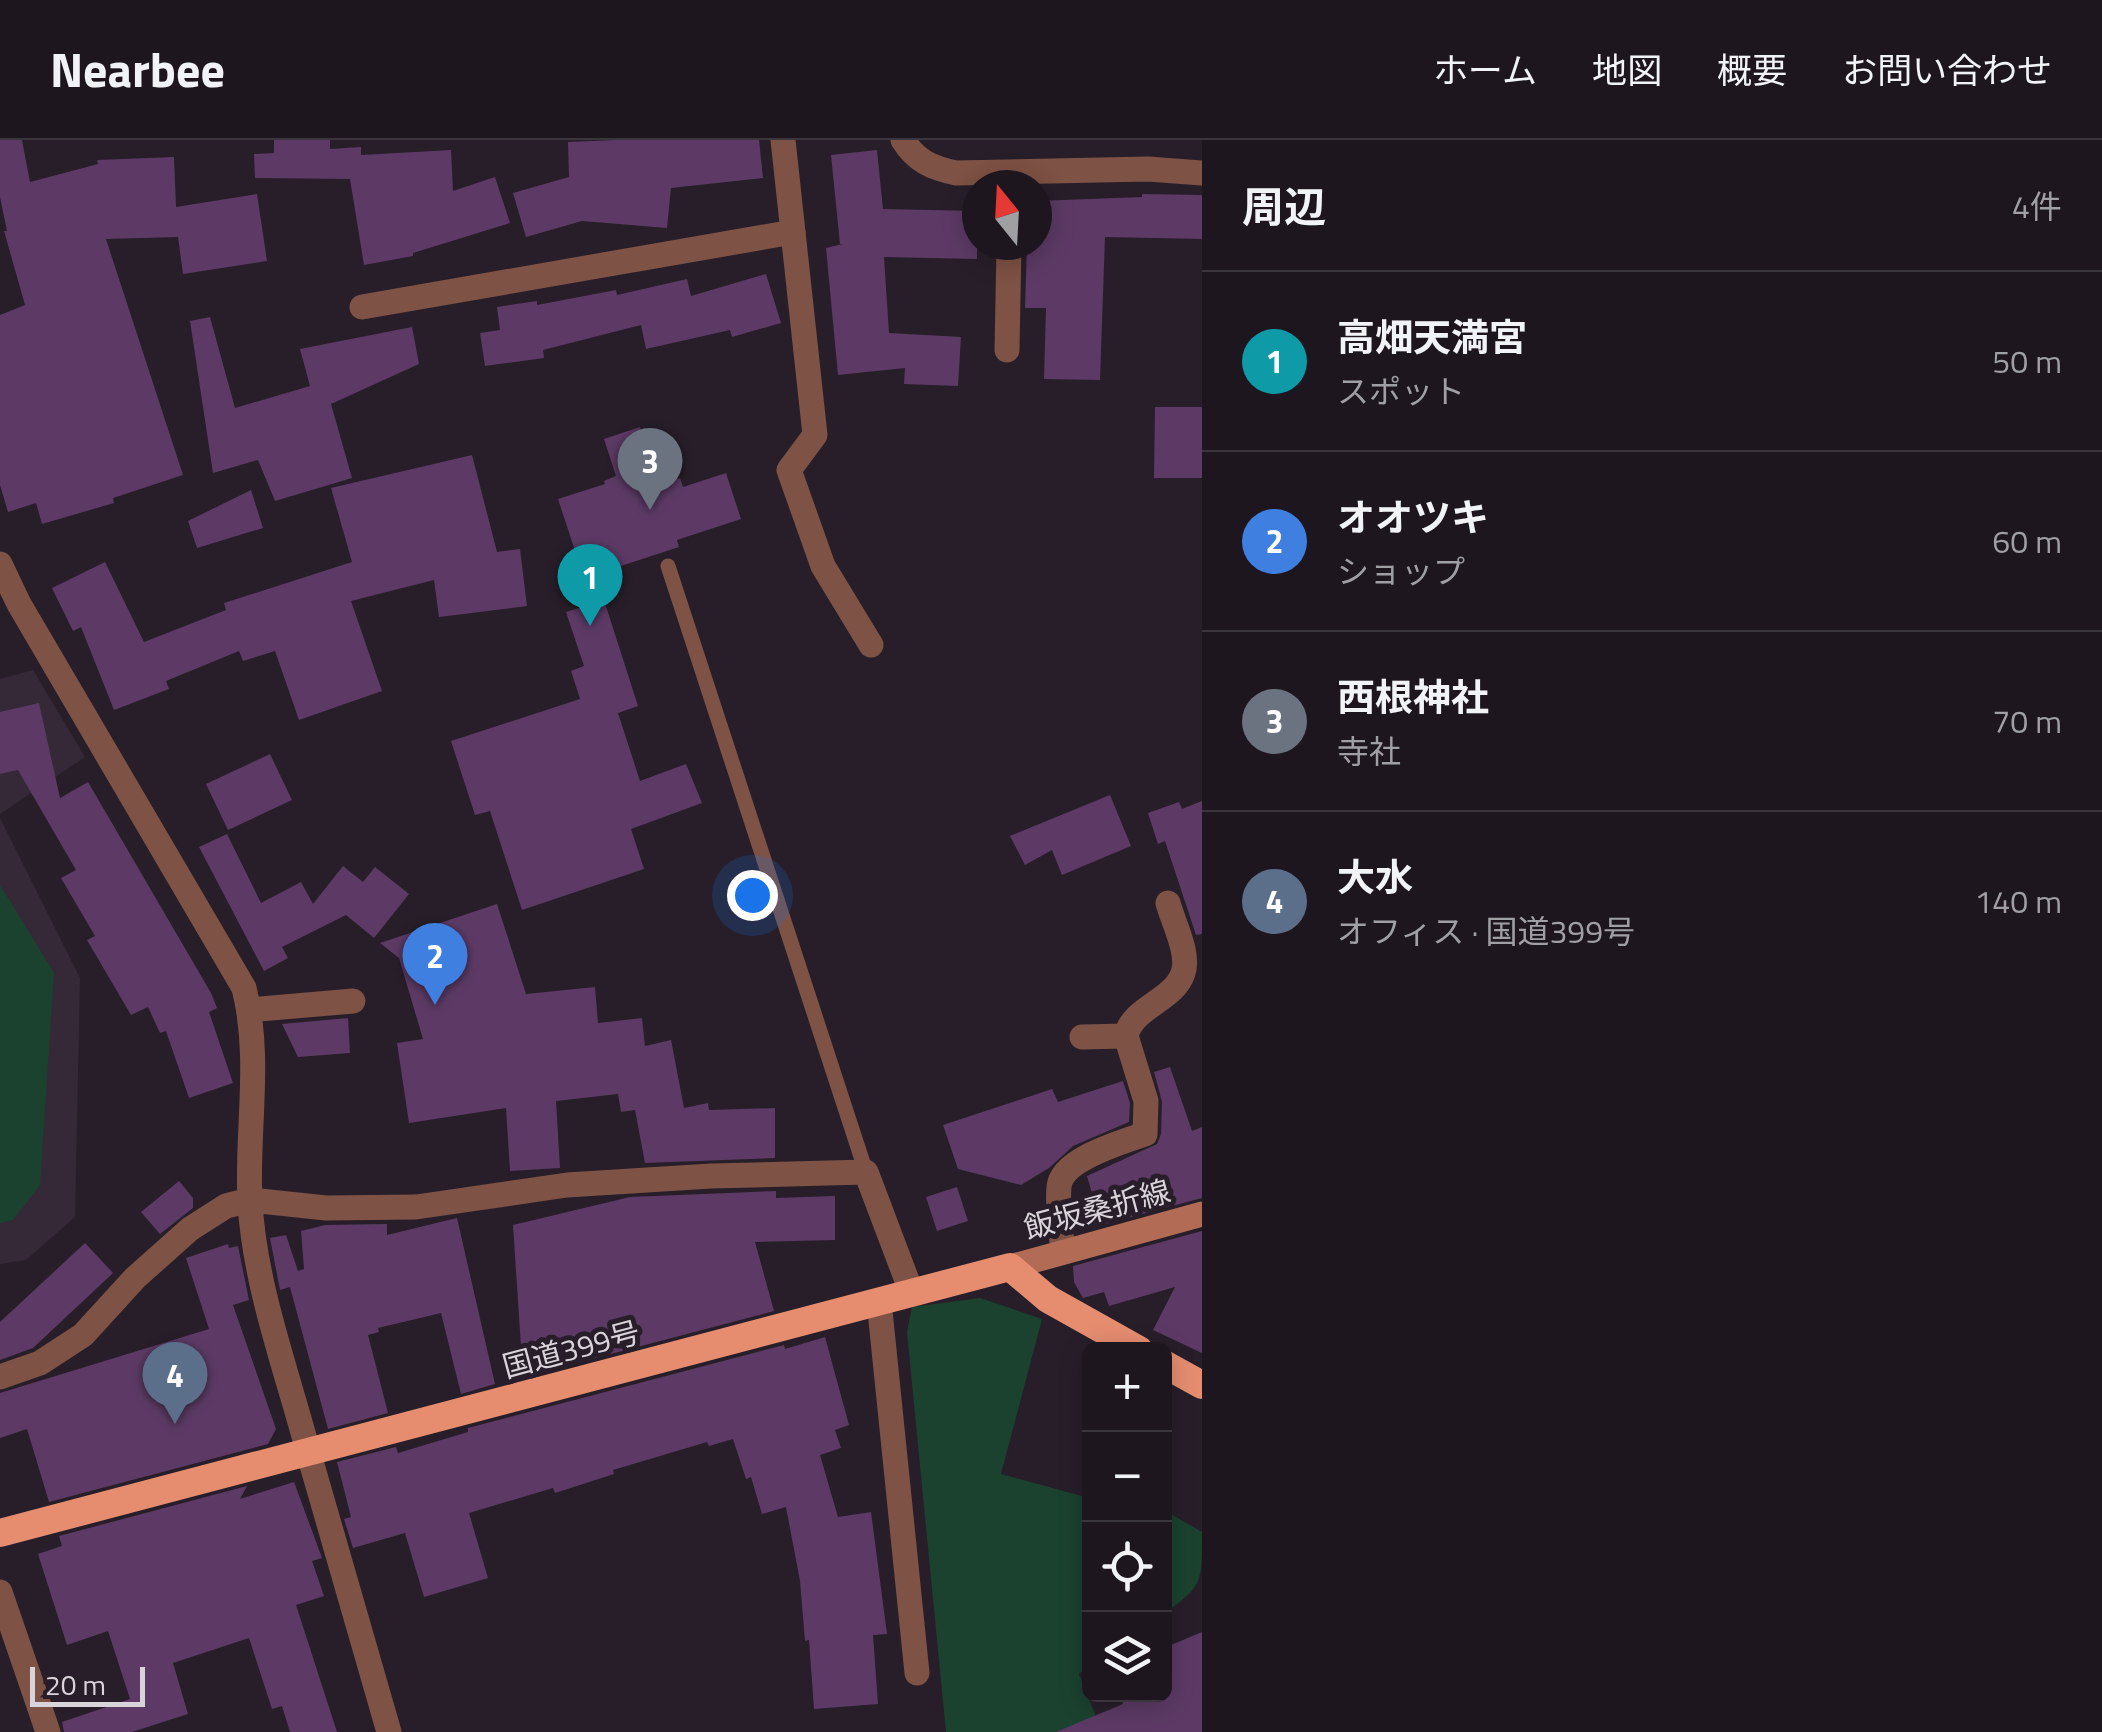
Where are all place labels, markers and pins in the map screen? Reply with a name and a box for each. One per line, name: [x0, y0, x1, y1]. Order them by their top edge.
pin: 3: [618, 428, 682, 510]
pin: 1: [558, 544, 622, 626]
pin: 2: [402, 922, 468, 1005]
pin: 4: [142, 1342, 208, 1424]

